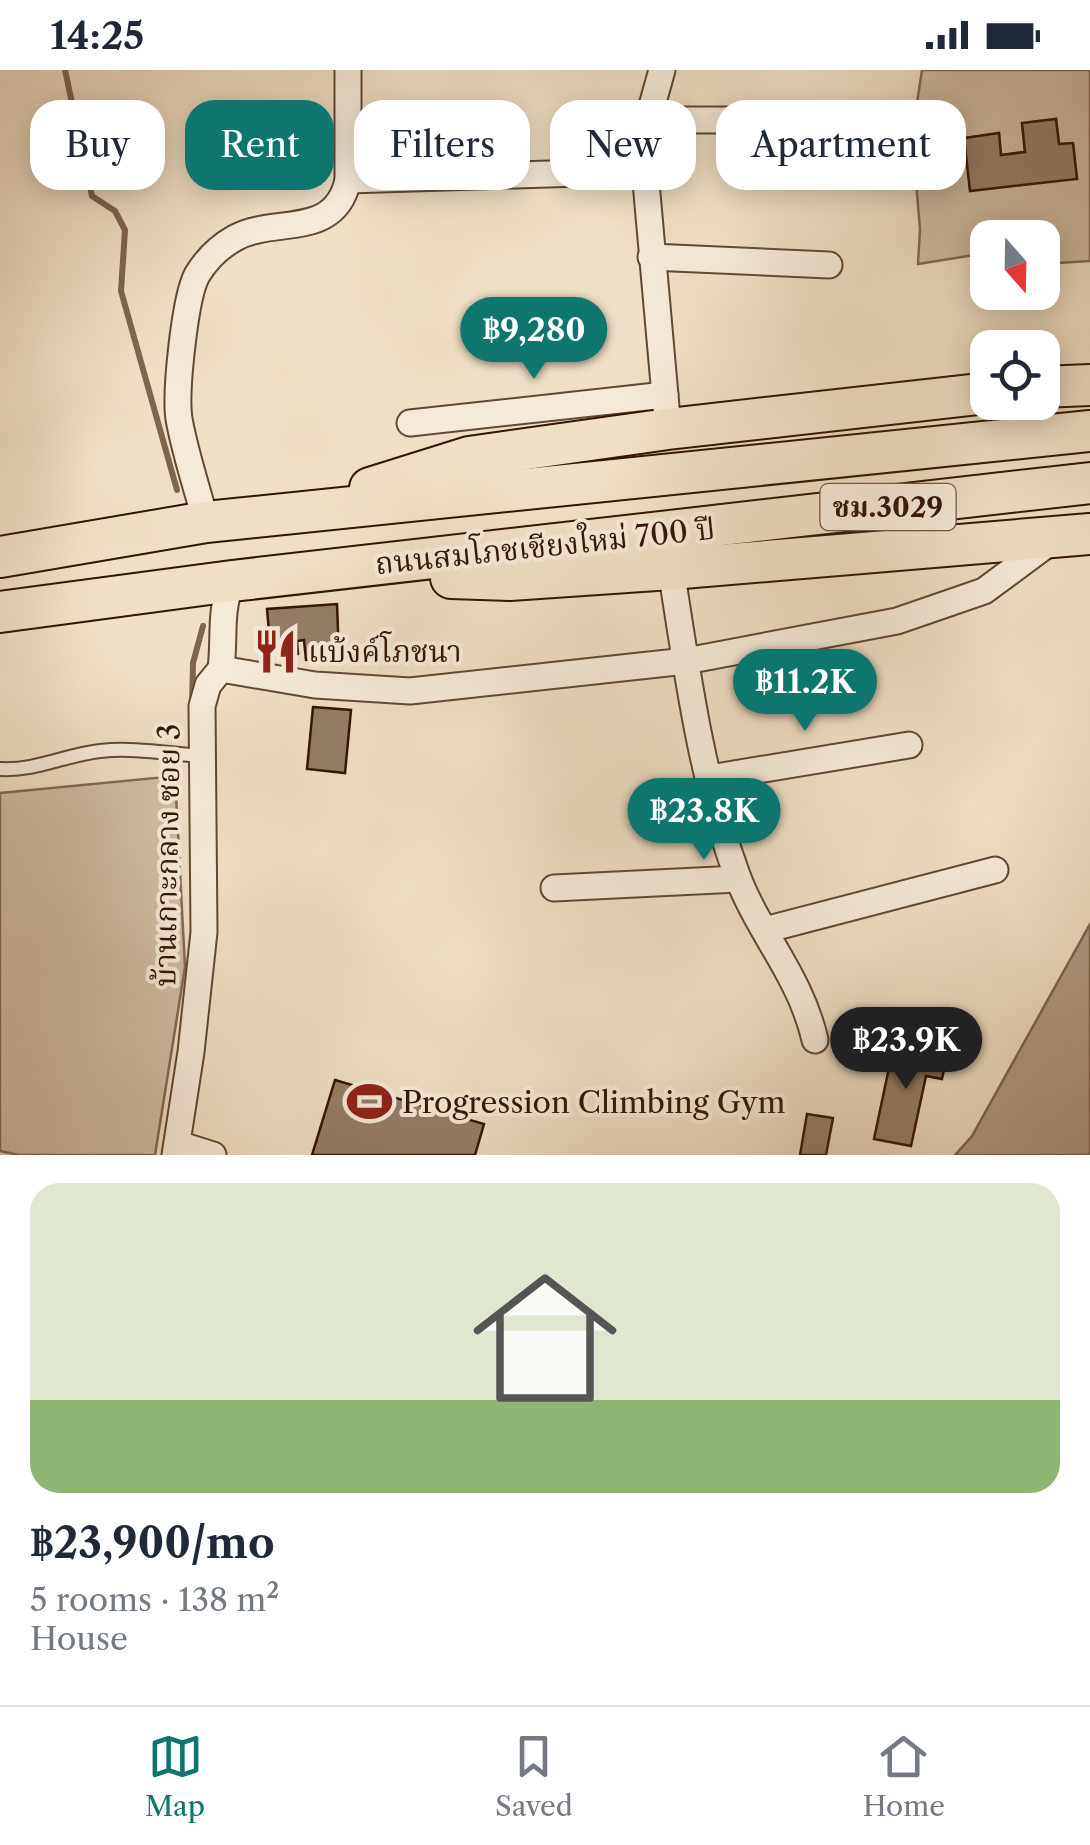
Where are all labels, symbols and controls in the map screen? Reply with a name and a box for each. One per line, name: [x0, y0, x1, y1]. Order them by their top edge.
text: 14:25: [50, 12, 144, 59]
chip: Buy: [30, 100, 165, 190]
chip: Rent: [185, 100, 334, 190]
chip: Filters: [354, 100, 530, 190]
chip: New: [550, 100, 696, 190]
chip: Apartment: [716, 100, 966, 190]
north arrow: [970, 220, 1060, 310]
map controls: [970, 220, 1060, 420]
pin: ฿9,280: [453, 297, 615, 382]
text: ฿9,280: [482, 310, 586, 349]
button: locate: [970, 330, 1060, 420]
road number: ชม.3029: [820, 484, 956, 530]
street label: ถนนสมโภชเชียงใหม่ 700 ปี: [373, 508, 717, 582]
restaurant icon: แบ้งค์โภชนา: [251, 627, 299, 675]
place label: แบ้งค์โภชนา: [308, 631, 462, 670]
pin: ฿11.2K: [724, 649, 886, 734]
text: ฿11.2K: [755, 662, 855, 701]
street label: บ้านเกาะกลาง ซอย 3: [146, 723, 188, 987]
pin: ฿23.8K: [623, 778, 785, 863]
text: ฿23.8K: [650, 791, 758, 830]
pin: ฿23.9K: [825, 1007, 987, 1092]
text: ฿23.9K: [852, 1020, 960, 1059]
sports icon: Progression Climbing Gym: [345, 1078, 393, 1126]
place label: Progression Climbing Gym: [402, 1084, 785, 1121]
icon: home: [455, 1248, 635, 1428]
text: ฿23,900/mo: [30, 1517, 275, 1569]
text: 5 rooms · 138 m²: [30, 1580, 279, 1619]
text: House: [30, 1619, 128, 1658]
tab: Map: [145, 1729, 205, 1823]
tab: Saved: [495, 1729, 573, 1823]
tab: Home: [863, 1729, 945, 1823]

